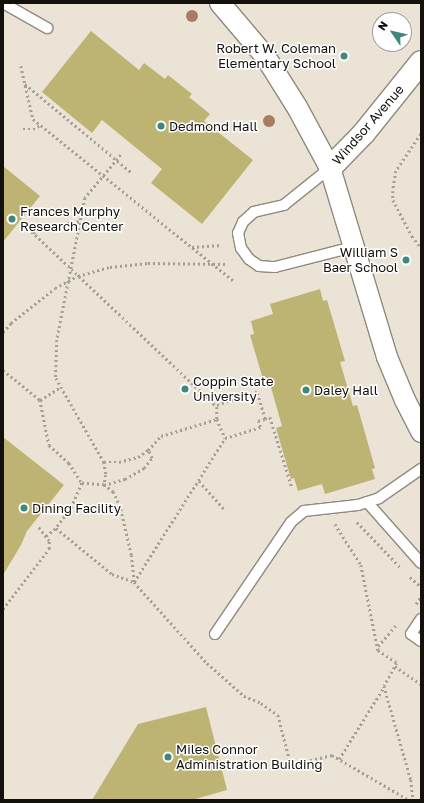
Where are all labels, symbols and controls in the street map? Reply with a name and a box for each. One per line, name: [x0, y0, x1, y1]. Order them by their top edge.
north arrow: [372, 12, 412, 52]
text: N: [375, 18, 390, 33]
place label: Robert W. Coleman Elementary School: [216, 41, 336, 72]
marker: Robert W. Coleman Elementary School: [339, 51, 349, 61]
street label: Windsor Avenue: [329, 82, 407, 168]
place label: Dedmond Hall: [169, 118, 258, 134]
marker: Dedmond Hall: [156, 121, 166, 131]
place label: Frances Murphy Research Center: [20, 204, 123, 235]
marker: Frances Murphy Research Center: [7, 214, 17, 224]
place label: William S Baer School: [323, 245, 398, 276]
marker: William S Baer School: [401, 255, 411, 265]
place label: Coppin State University: [193, 374, 274, 405]
place label: Daley Hall: [314, 382, 378, 398]
marker: Coppin State University: [180, 384, 190, 394]
marker: Daley Hall: [301, 385, 311, 395]
place label: Dining Facility: [32, 500, 121, 516]
marker: Dining Facility: [19, 503, 29, 513]
place label: Miles Connor Administration Building: [176, 742, 323, 773]
marker: Miles Connor Administration Building: [163, 752, 173, 762]

